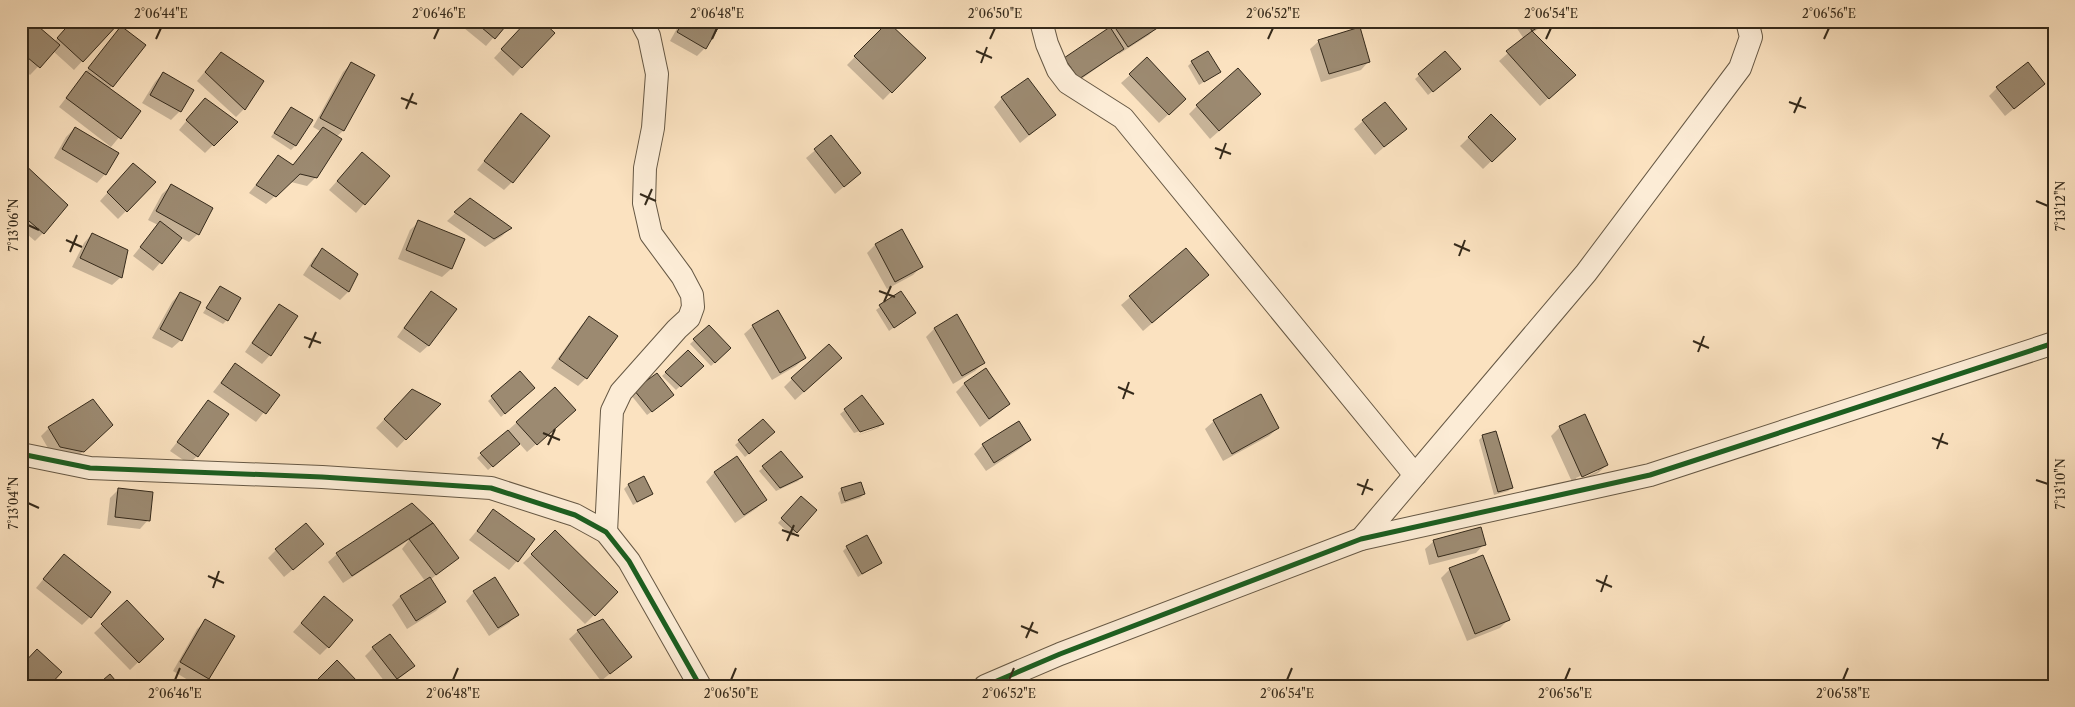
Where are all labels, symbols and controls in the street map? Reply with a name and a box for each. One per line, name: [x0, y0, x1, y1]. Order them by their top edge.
text: 2°06'44"E: [134, 6, 188, 21]
text: 2°06'46"E: [412, 6, 466, 21]
text: 2°06'48"E: [690, 6, 744, 21]
text: 2°06'50"E: [968, 6, 1022, 21]
text: 2°06'52"E: [1246, 6, 1300, 21]
text: 2°06'54"E: [1524, 6, 1578, 21]
text: 2°06'56"E: [1802, 6, 1856, 21]
text: 7°13'12"N: [2053, 181, 2068, 231]
text: 7°13'06"N: [6, 198, 21, 251]
text: 7°13'10"N: [2053, 458, 2068, 510]
text: 7°13'04"N: [6, 476, 21, 529]
text: 2°06'46"E: [148, 686, 202, 701]
text: 2°06'48"E: [426, 686, 480, 701]
text: 2°06'50"E: [704, 686, 758, 701]
text: 2°06'52"E: [982, 686, 1036, 701]
text: 2°06'54"E: [1260, 686, 1314, 701]
text: 2°06'56"E: [1538, 686, 1592, 701]
text: 2°06'58"E: [1816, 686, 1870, 701]

